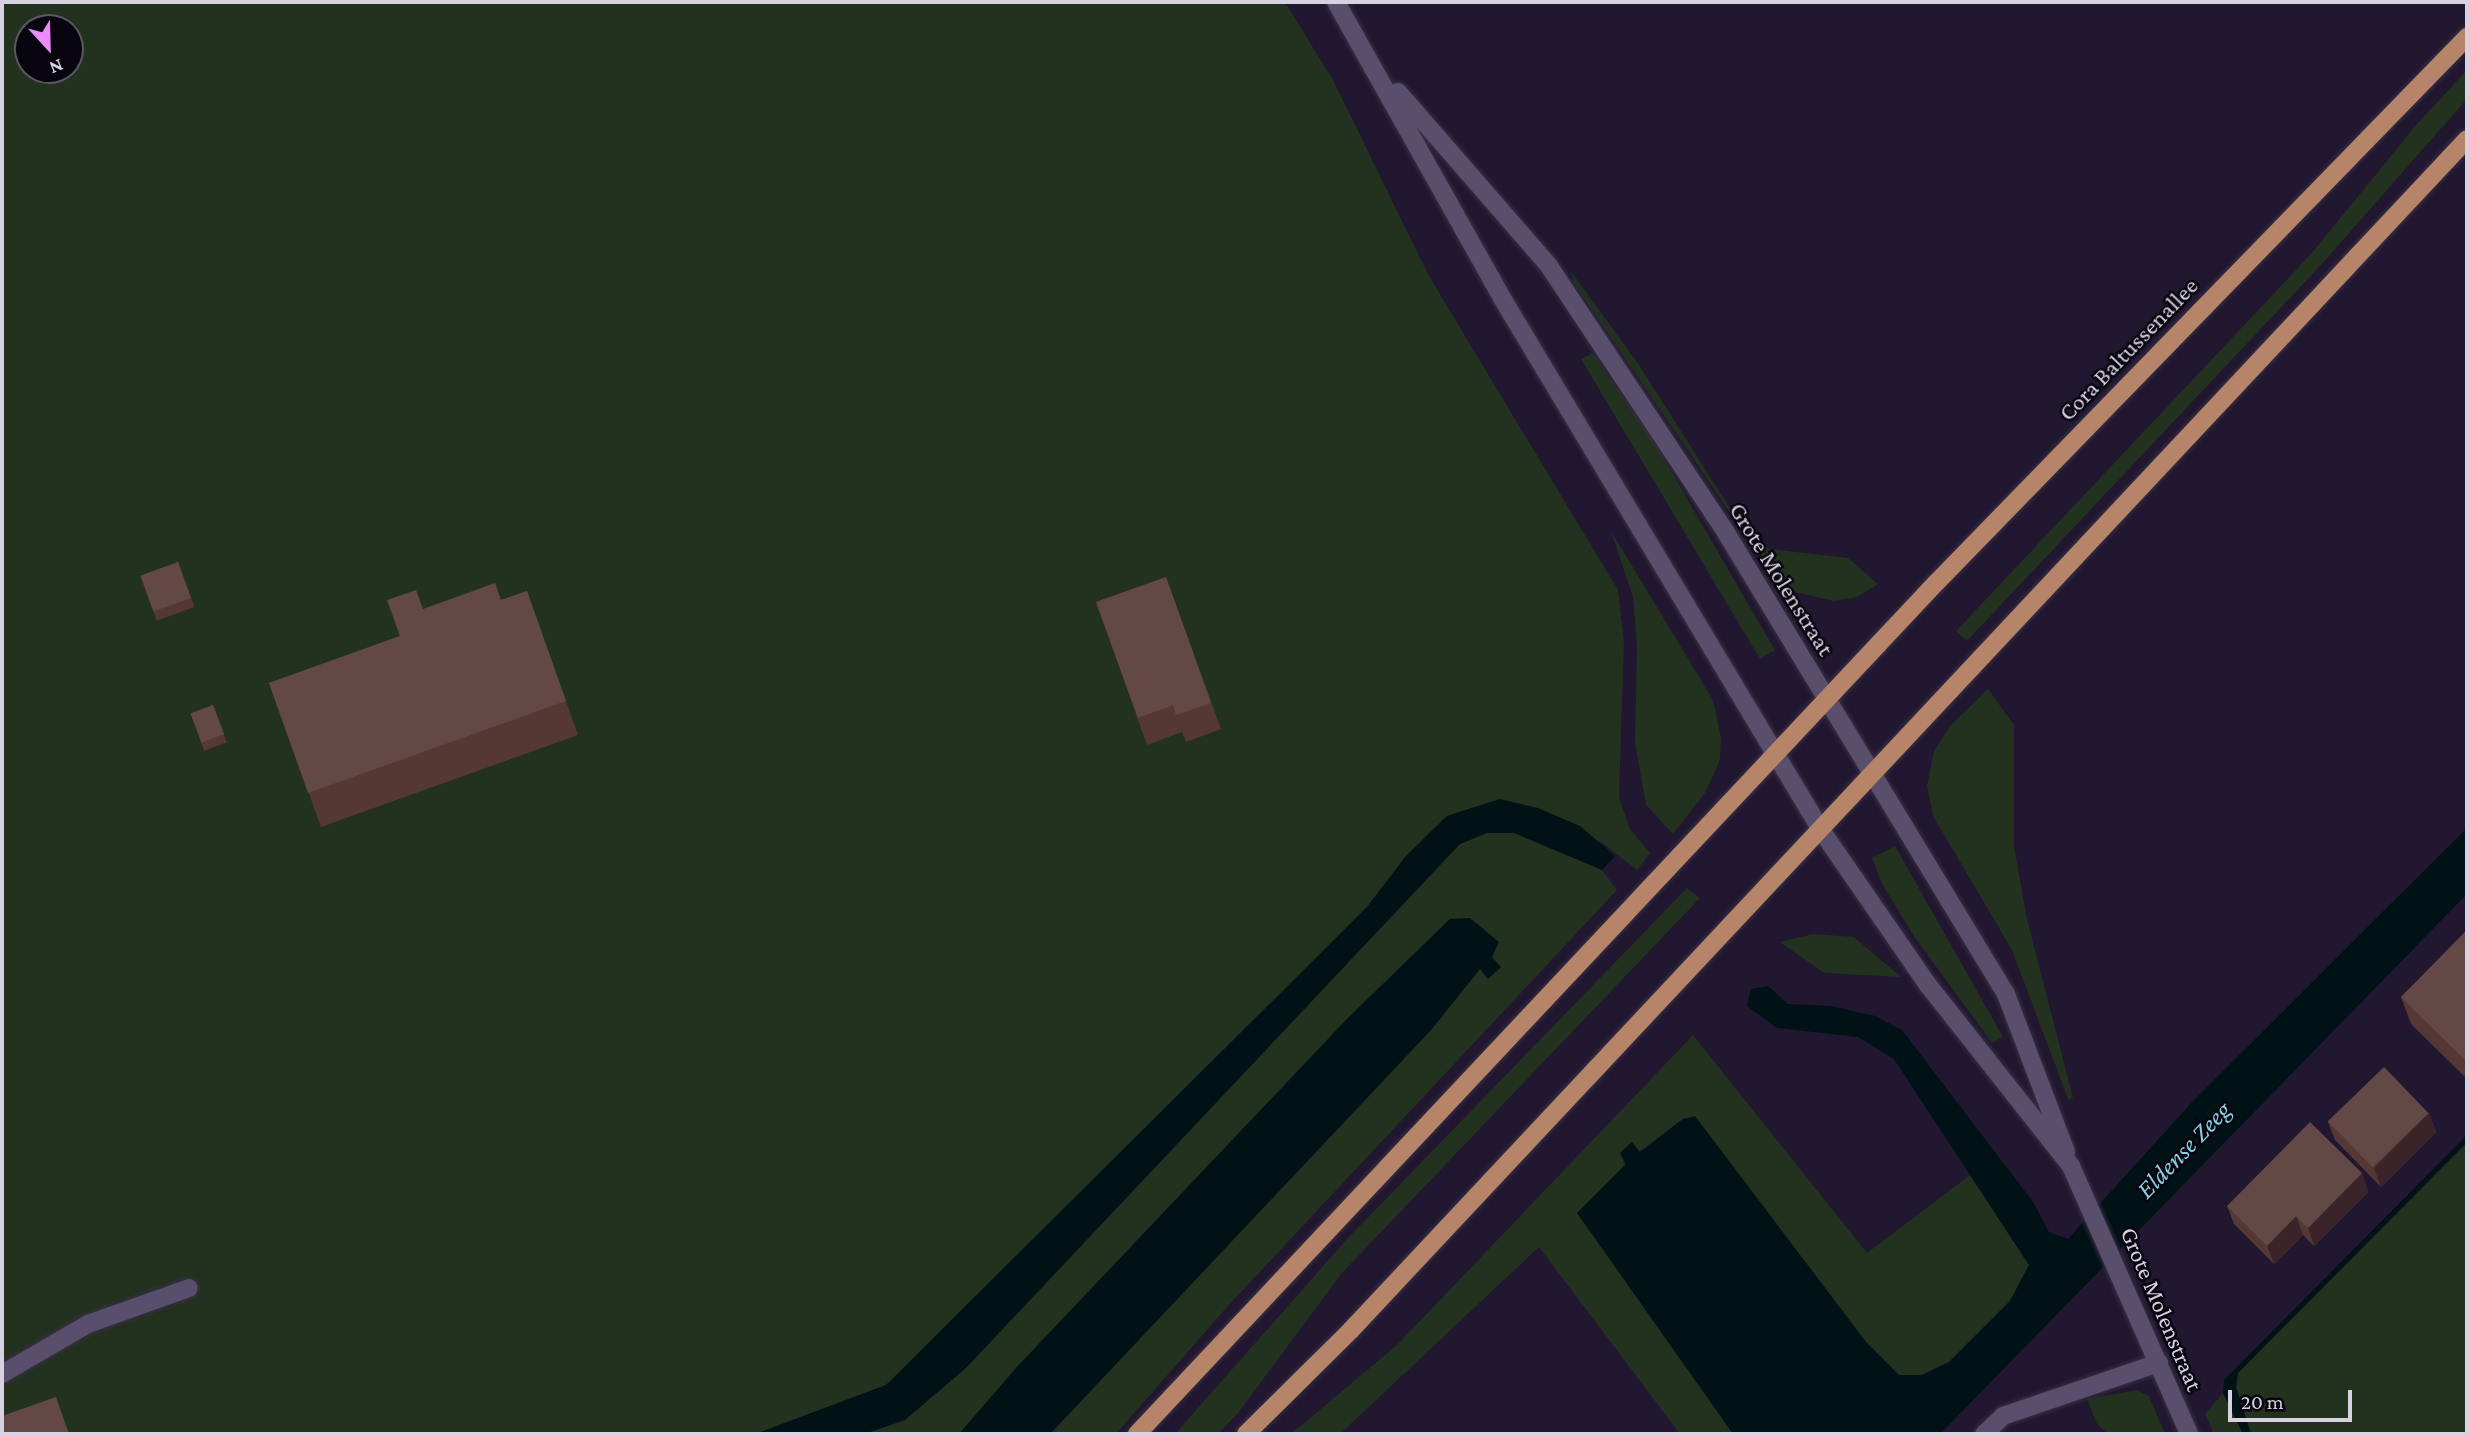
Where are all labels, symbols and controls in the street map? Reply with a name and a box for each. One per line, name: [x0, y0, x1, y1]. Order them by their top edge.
north arrow: [14, 14, 84, 84]
text: N: [46, 55, 66, 79]
street label: Cora Baltussenallee: [2052, 271, 2204, 427]
street label: Grote Molenstraat: [1723, 497, 1841, 661]
water label: Eldense Zeeg: [2130, 1095, 2238, 1205]
street label: Grote Molenstraat: [2115, 1223, 2209, 1395]
scale bar: [2231, 1376, 2355, 1420]
text: 20 m: [2241, 1390, 2284, 1414]

